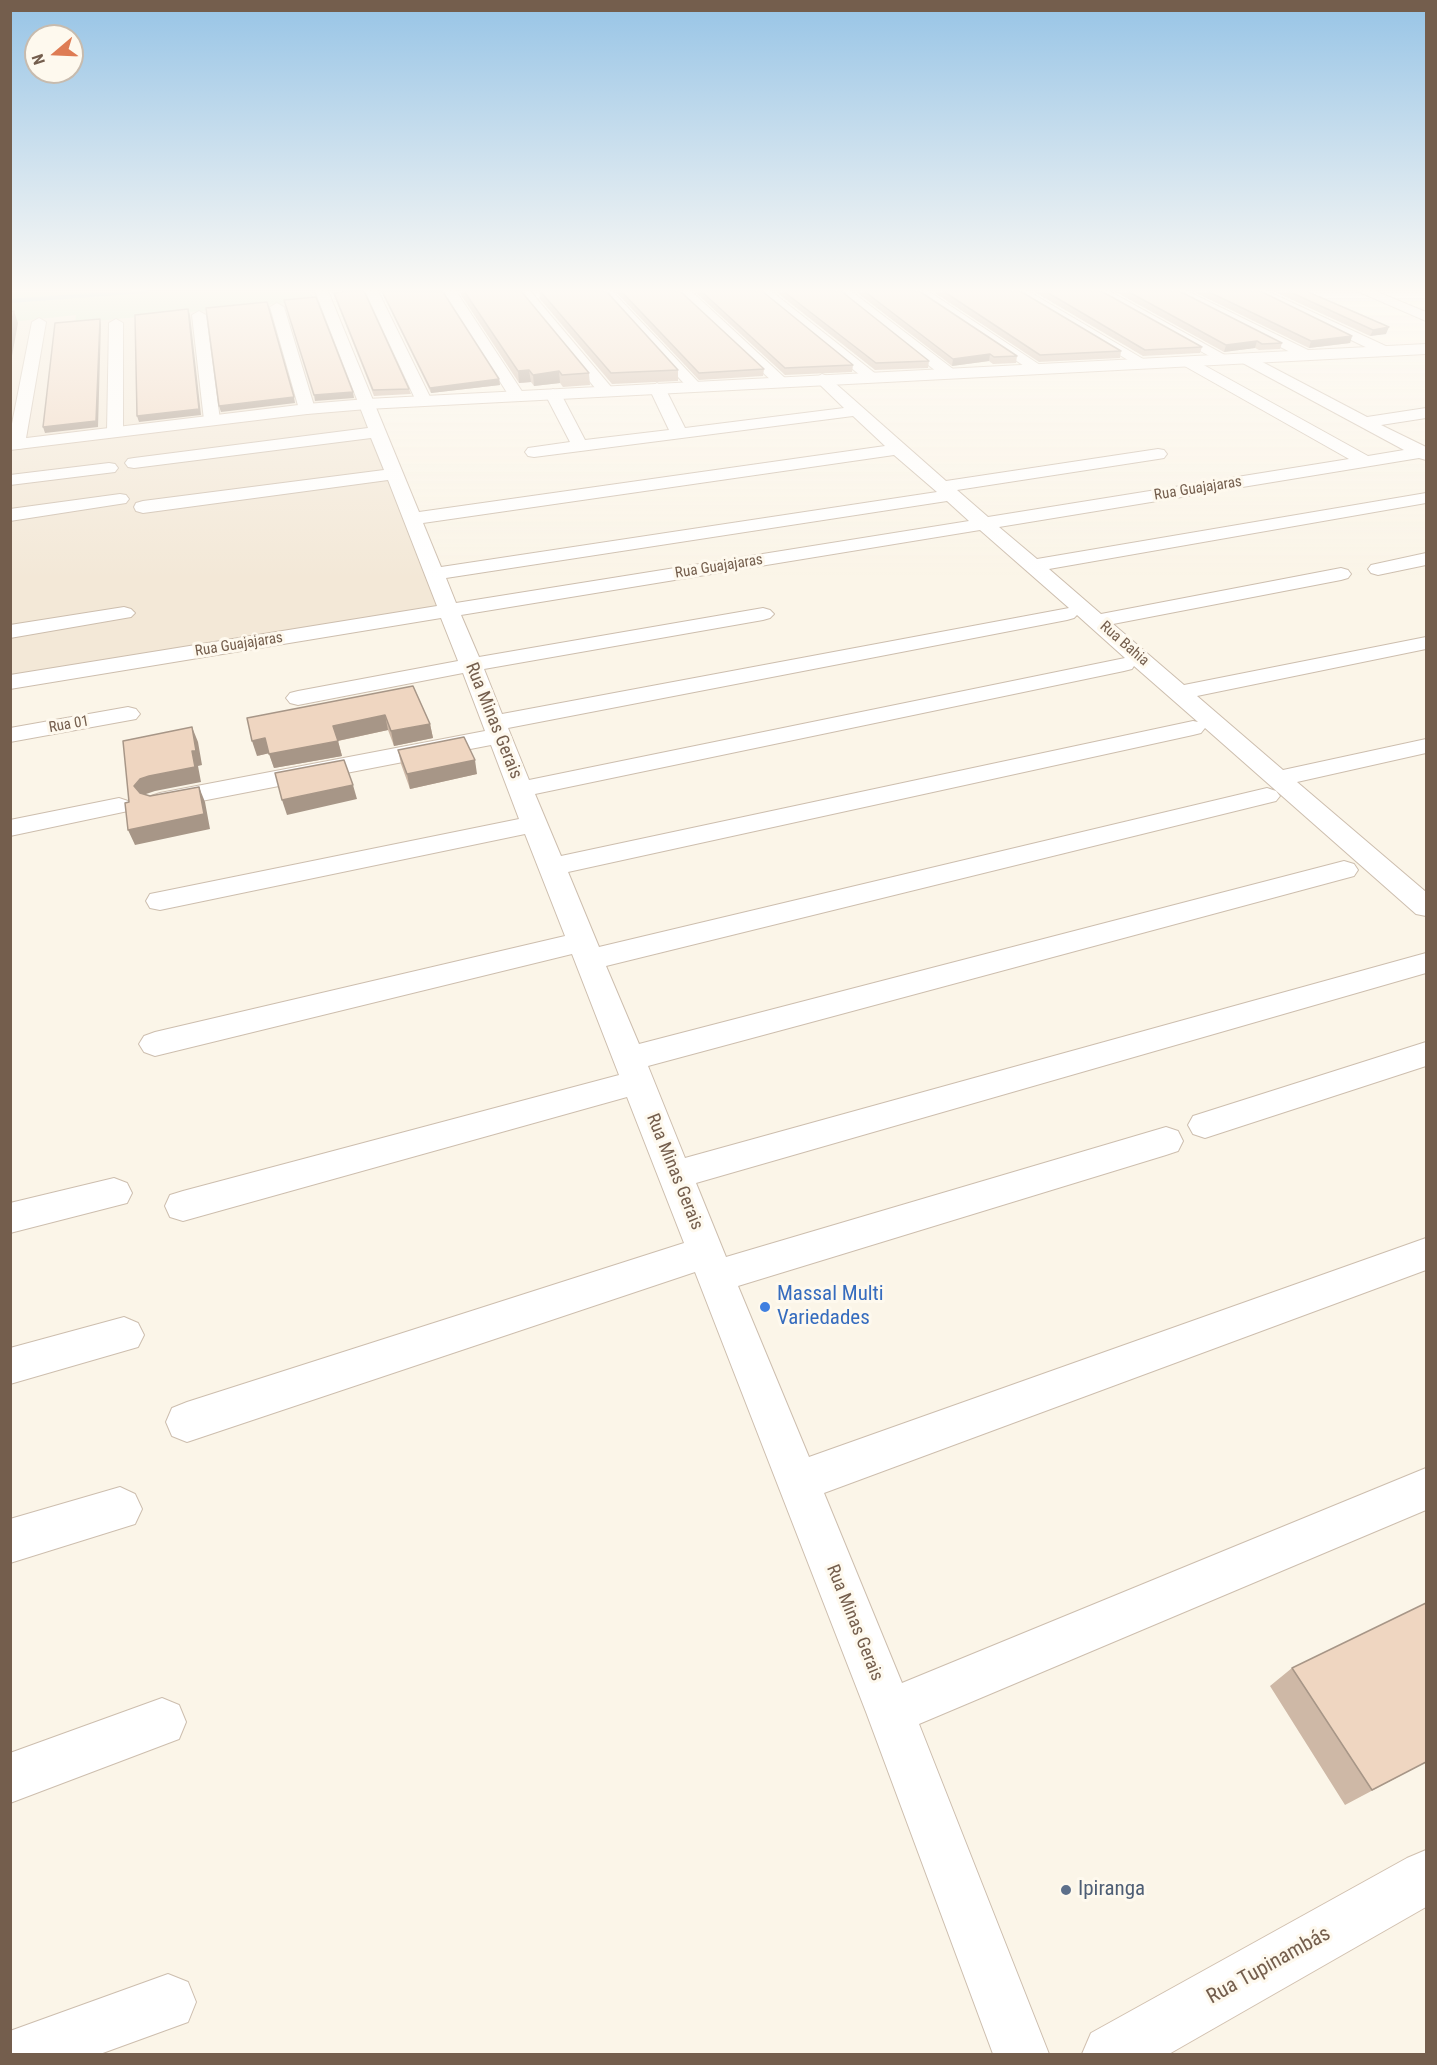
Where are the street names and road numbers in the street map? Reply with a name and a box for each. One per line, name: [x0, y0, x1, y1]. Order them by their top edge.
street label: Rua Guajajaras: [1153, 473, 1243, 505]
street label: Rua Guajajaras: [674, 551, 764, 583]
street label: Rua Bahia: [1096, 618, 1152, 670]
street label: Rua Guajajaras: [194, 629, 284, 661]
street label: Rua Minas Gerais: [460, 660, 526, 782]
street label: Rua 01: [47, 713, 91, 737]
street label: Rua Minas Gerais: [641, 1111, 707, 1233]
street label: Rua Minas Gerais: [821, 1562, 887, 1684]
street label: Rua Tupinambás: [1203, 1922, 1335, 2010]

